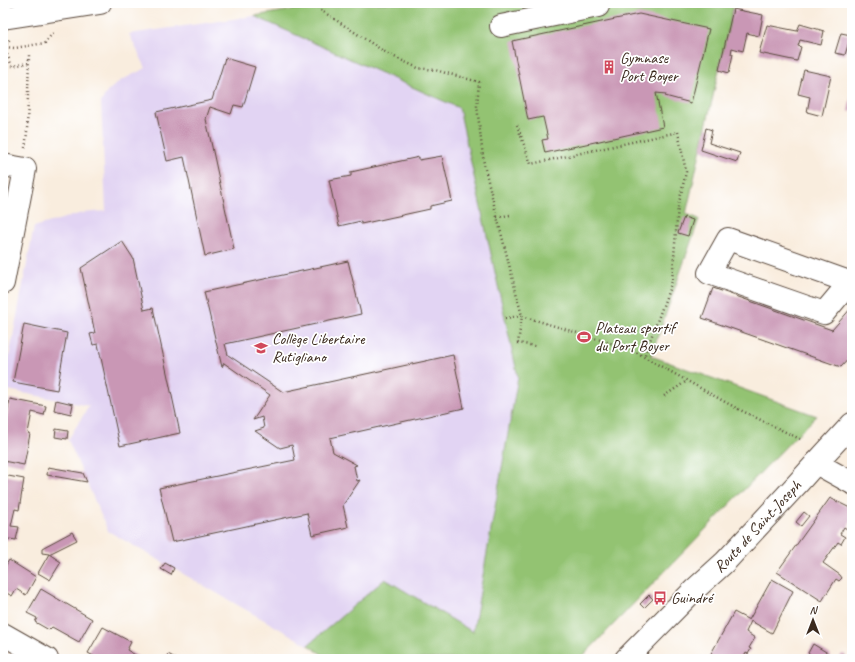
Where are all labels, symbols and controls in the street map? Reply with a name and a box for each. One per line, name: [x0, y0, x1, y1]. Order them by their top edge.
place label: Gymnase Port Boyer: [620, 48, 680, 86]
building icon: Gymnase Port Boyer: [601, 59, 617, 75]
place label: Plateau sportif du Port Boyer: [595, 318, 678, 356]
place label: Collège Libertaire Rutigliano: [272, 329, 366, 367]
sports icon: Plateau sportif du Port Boyer: [576, 329, 592, 345]
school or university icon: Collège Libertaire Rutigliano: [253, 340, 269, 356]
street label: Route de Saint-Joseph: [710, 475, 806, 577]
place label: Guindré: [671, 588, 715, 608]
bus stop icon: Guindré: [652, 590, 668, 606]
north arrow: [793, 600, 833, 640]
text: N: [810, 603, 819, 617]

